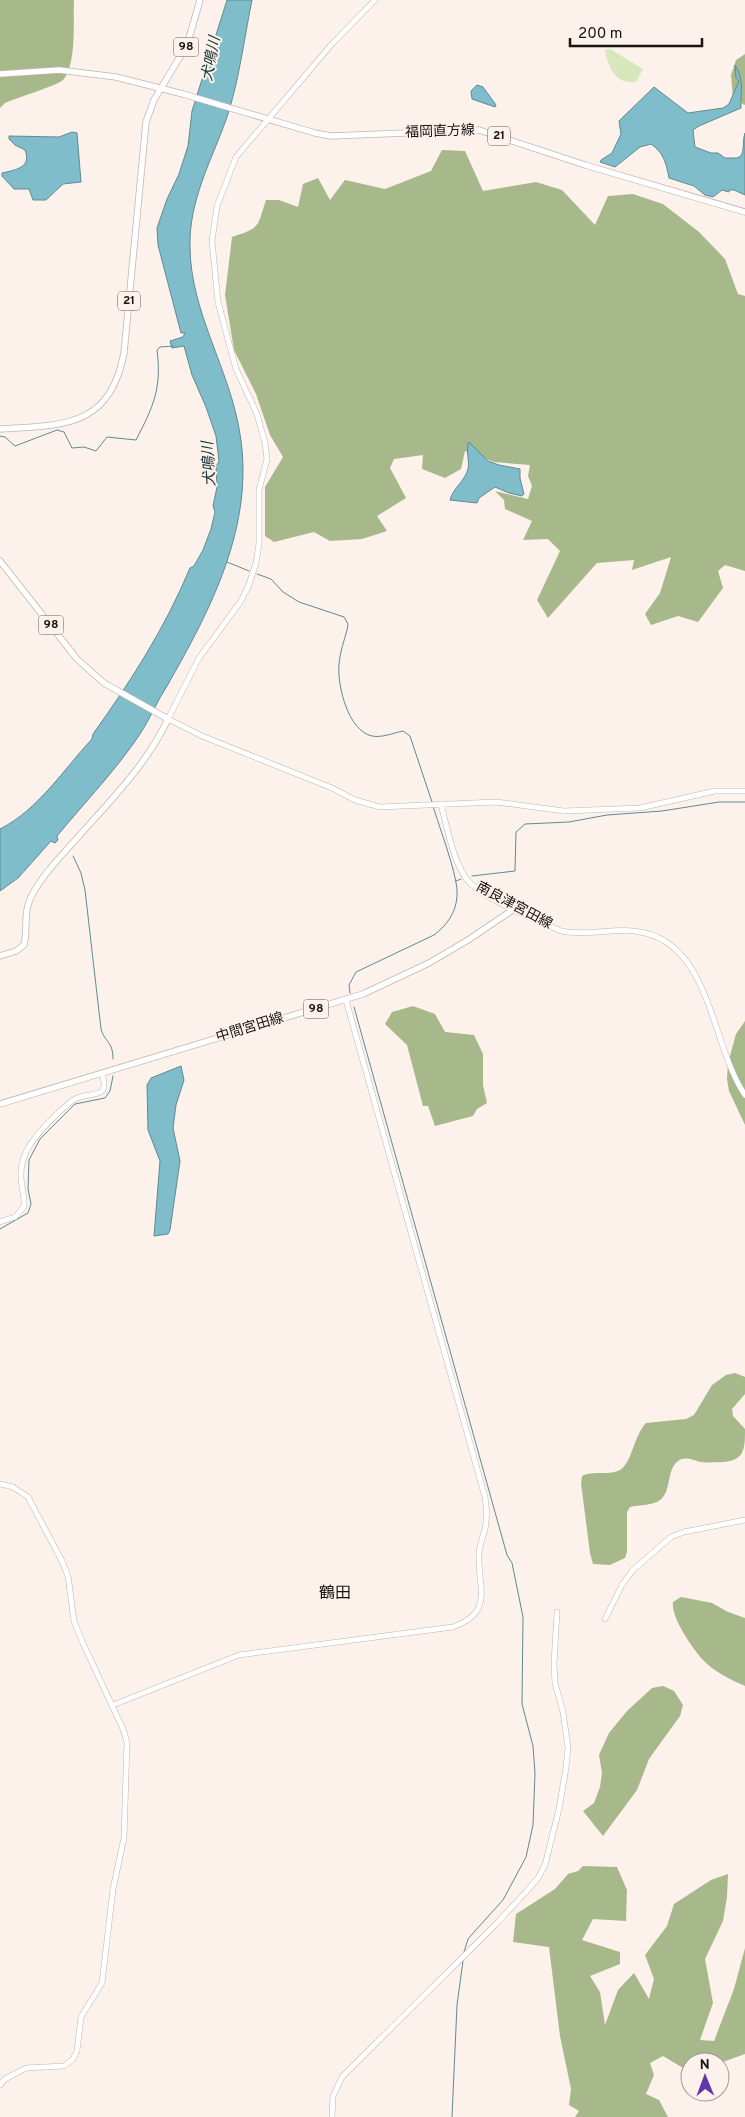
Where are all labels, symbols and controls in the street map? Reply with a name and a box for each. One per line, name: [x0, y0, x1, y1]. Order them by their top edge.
scale bar: [570, 15, 702, 47]
text: 200 m: [578, 25, 623, 44]
water label: 犬鳴川: [198, 33, 226, 83]
road number: 98: [174, 38, 198, 56]
street label: 福岡直方線: [405, 121, 475, 142]
road number: 21: [488, 126, 510, 146]
road number: 21: [118, 292, 140, 310]
water label: 犬鳴川: [199, 439, 221, 487]
road number: 98: [38, 616, 64, 634]
street label: 南良津宮田線: [473, 879, 555, 933]
road number: 98: [304, 1000, 328, 1019]
street label: 中間宮田線: [214, 1010, 286, 1046]
district label: 鶴田: [319, 1584, 351, 1604]
north arrow: [680, 2052, 730, 2102]
text: N: [700, 2057, 710, 2074]

